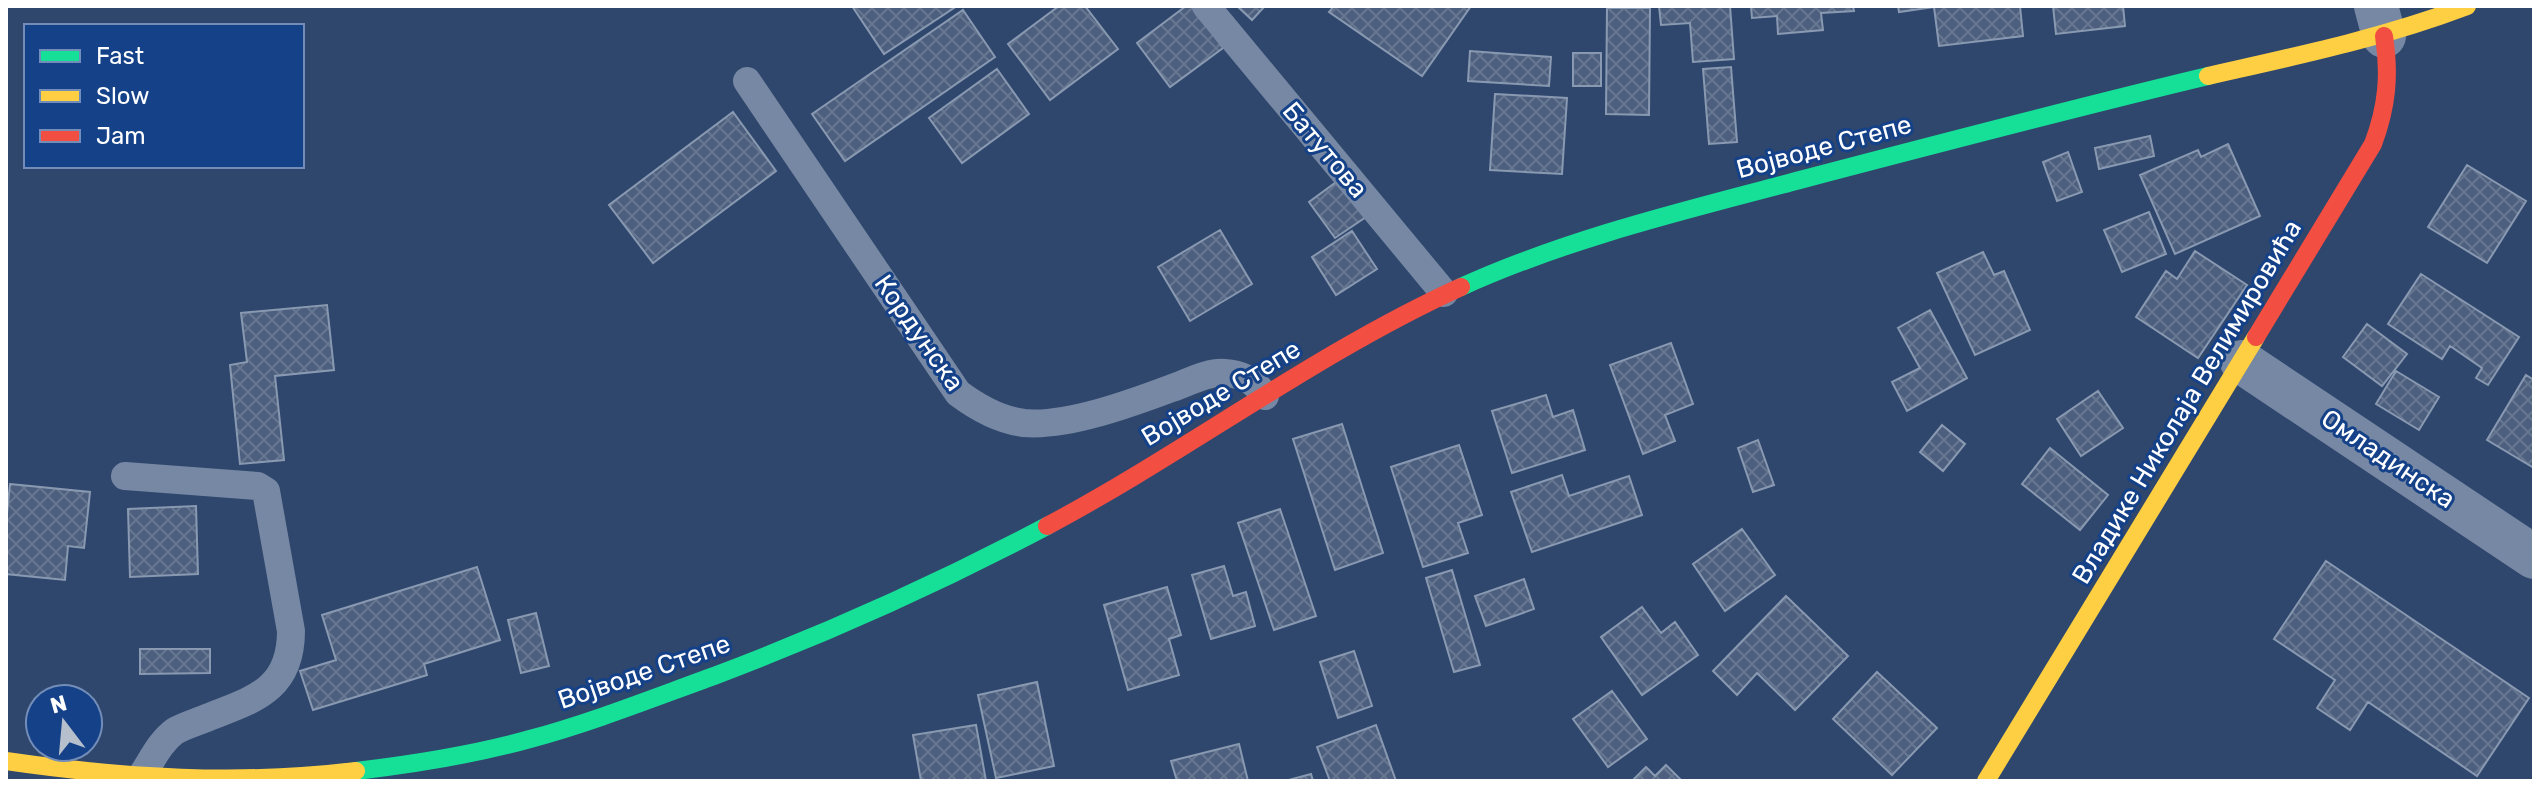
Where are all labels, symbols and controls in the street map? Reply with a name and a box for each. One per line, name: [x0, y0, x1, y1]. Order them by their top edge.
legend: [24, 24, 304, 168]
text: Fast: [96, 42, 144, 70]
text: Slow: [96, 82, 149, 110]
street label: Батутова: [1276, 96, 1374, 204]
street label: Војводе Степе: [1733, 109, 1915, 185]
text: Jam: [96, 122, 146, 150]
street label: Владике Николаја Велимировића: [2066, 214, 2308, 590]
street label: Кордунска: [868, 269, 970, 397]
street label: Војводе Степе: [1136, 333, 1306, 453]
street label: Омладинска: [2315, 403, 2461, 515]
street label: Војводе Степе: [554, 628, 734, 716]
north arrow: [24, 683, 104, 763]
text: N: [47, 689, 70, 719]

